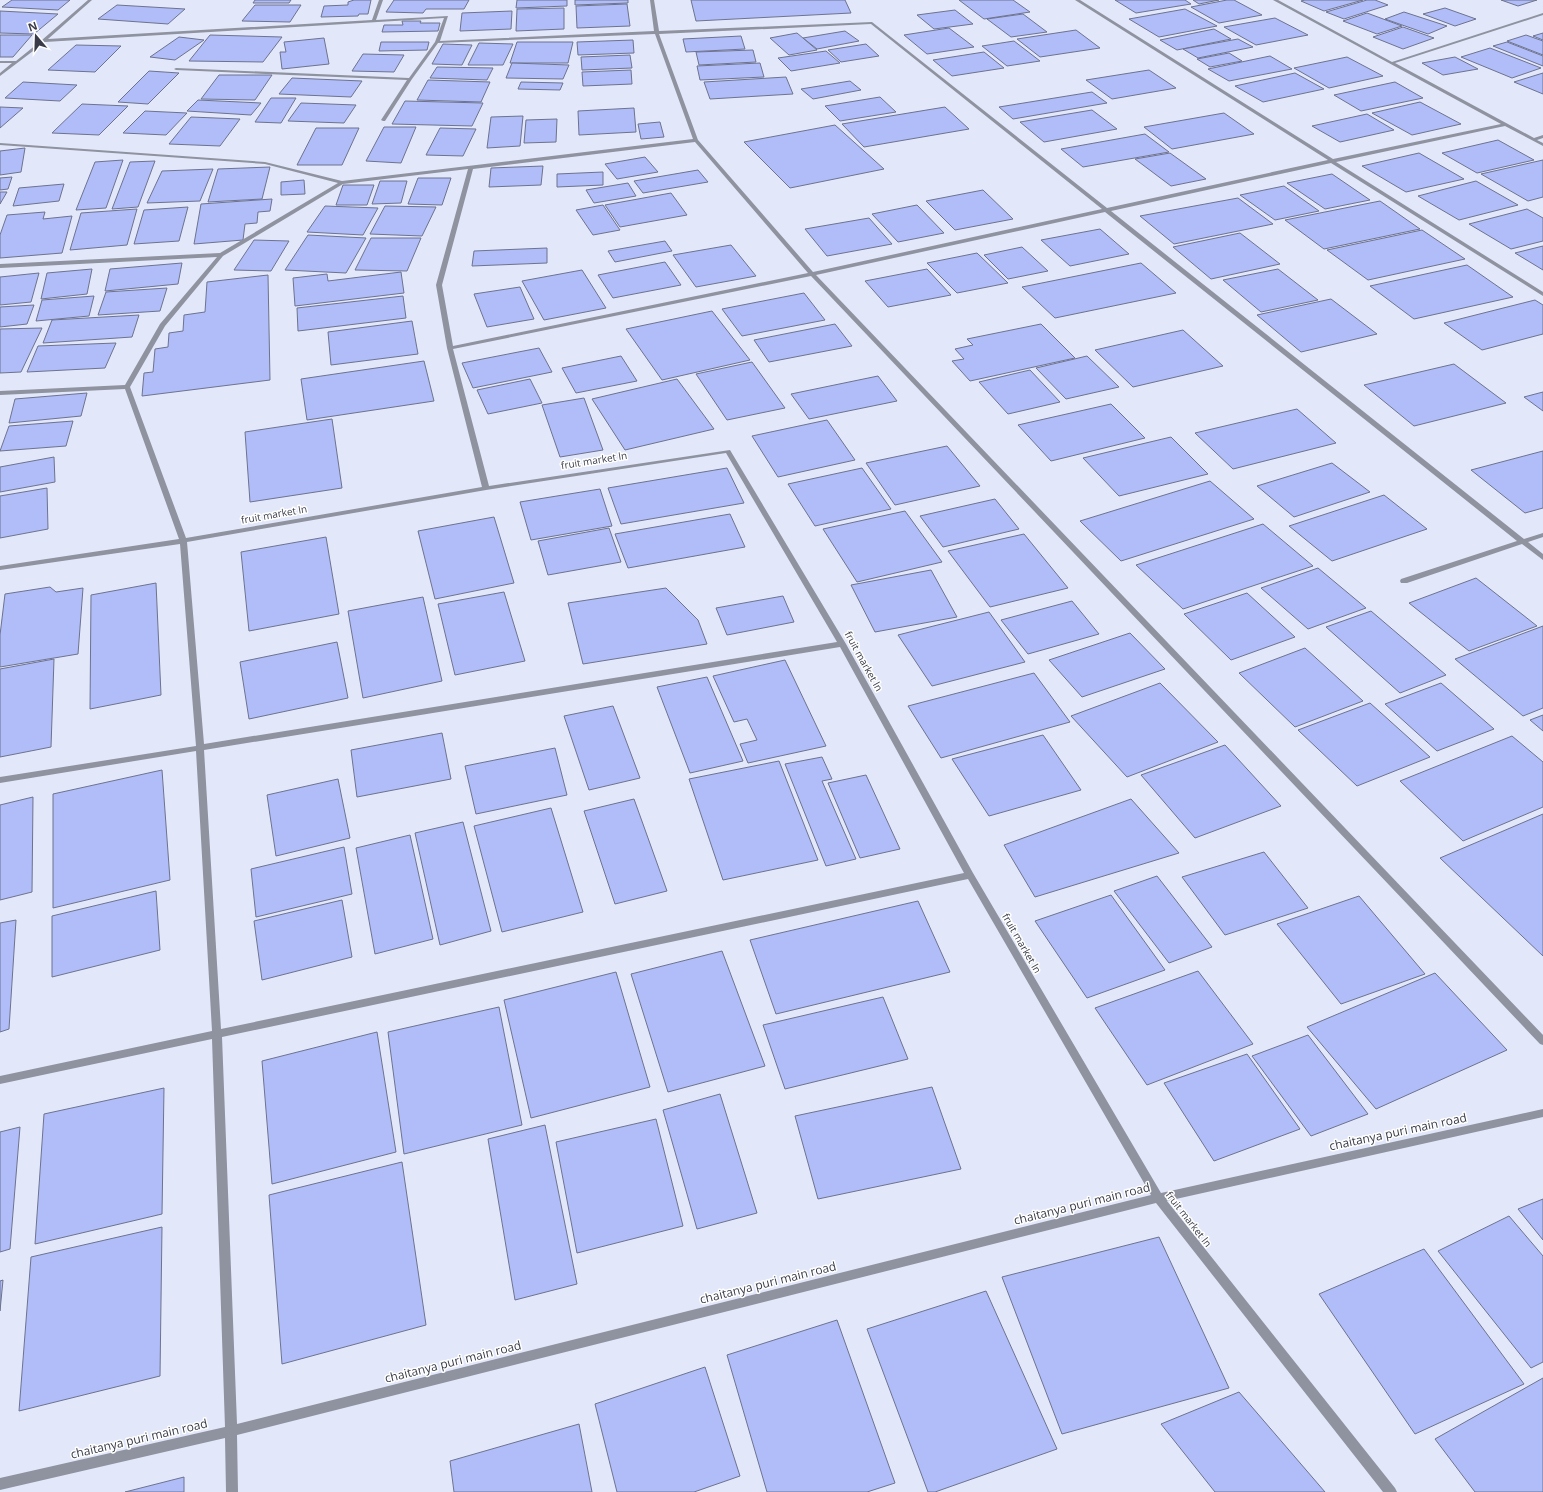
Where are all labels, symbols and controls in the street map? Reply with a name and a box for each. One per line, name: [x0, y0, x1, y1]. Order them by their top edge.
north arrow: [16, 16, 56, 56]
text: N: [26, 18, 39, 35]
street label: fruit market ln: [560, 448, 628, 472]
street label: fruit market ln: [240, 501, 308, 527]
street label: fruit market ln: [842, 628, 886, 694]
street label: fruit market ln: [999, 911, 1045, 975]
street label: chaitanya puri main road: [1328, 1109, 1468, 1154]
street label: chaitanya puri main road: [1012, 1178, 1152, 1229]
street label: fruit market ln: [1163, 1188, 1215, 1250]
street label: chaitanya puri main road: [698, 1257, 838, 1308]
street label: chaitanya puri main road: [383, 1336, 523, 1387]
street label: chaitanya puri main road: [69, 1414, 209, 1463]

